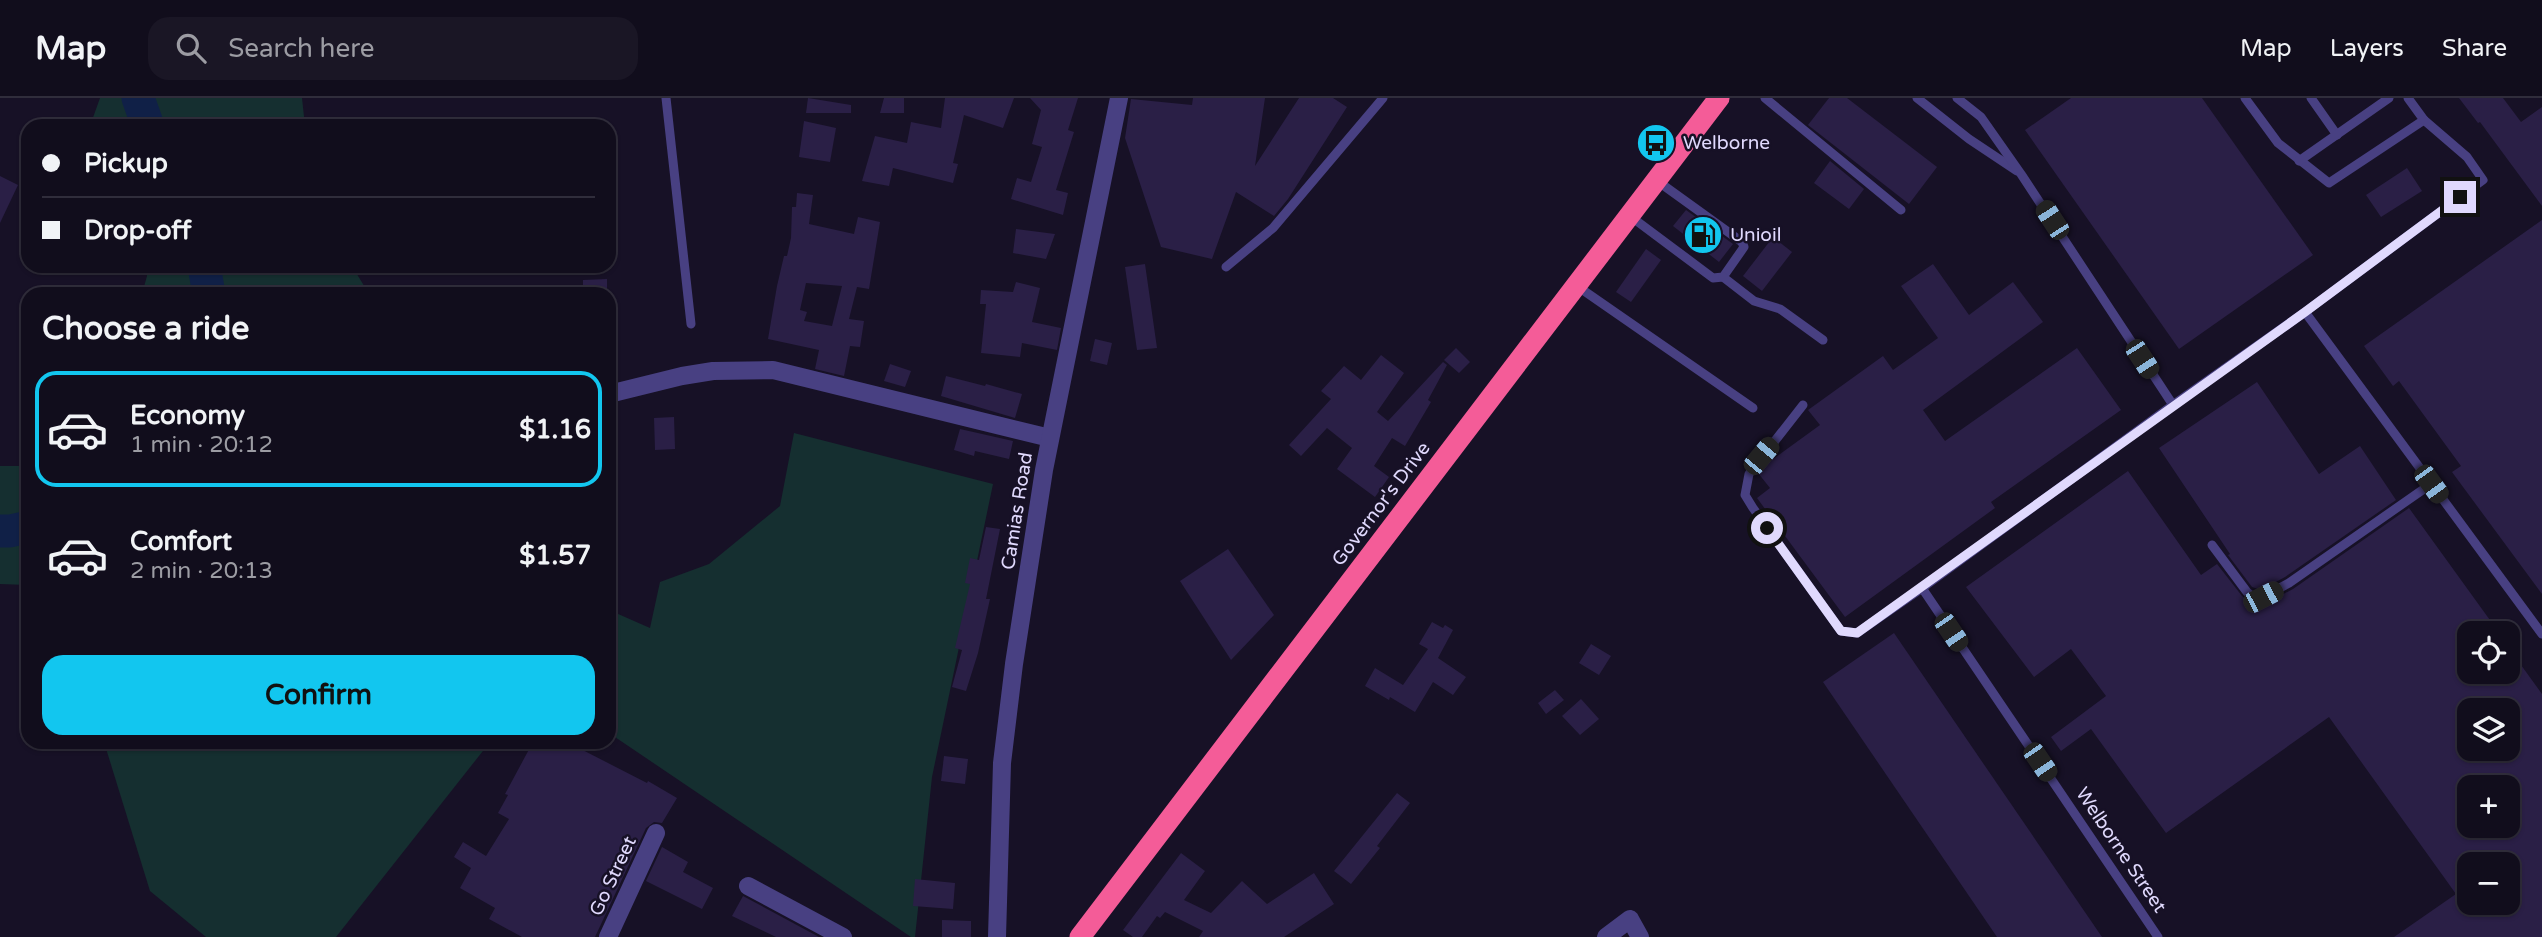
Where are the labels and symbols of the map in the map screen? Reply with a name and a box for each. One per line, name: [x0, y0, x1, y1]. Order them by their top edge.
bus stop icon: Welborne: [1635, 122, 1677, 164]
place label: Welborne: [1683, 132, 1770, 154]
route end: [2444, 181, 2476, 213]
car: [2032, 197, 2073, 243]
fuel station icon: Unioil: [1682, 214, 1724, 256]
place label: Unioil: [1730, 224, 1781, 246]
car: [2122, 336, 2163, 382]
car: [1740, 433, 1783, 479]
street label: Governor's Drive: [1327, 438, 1435, 570]
street label: Camias Road: [997, 451, 1037, 571]
car: [2411, 461, 2452, 507]
route start: [1751, 512, 1783, 544]
car: [2240, 578, 2287, 616]
car: [1931, 609, 1972, 655]
car: [2020, 739, 2061, 785]
street label: Welborne Street: [2071, 783, 2171, 917]
street label: Go Street: [585, 833, 641, 919]

